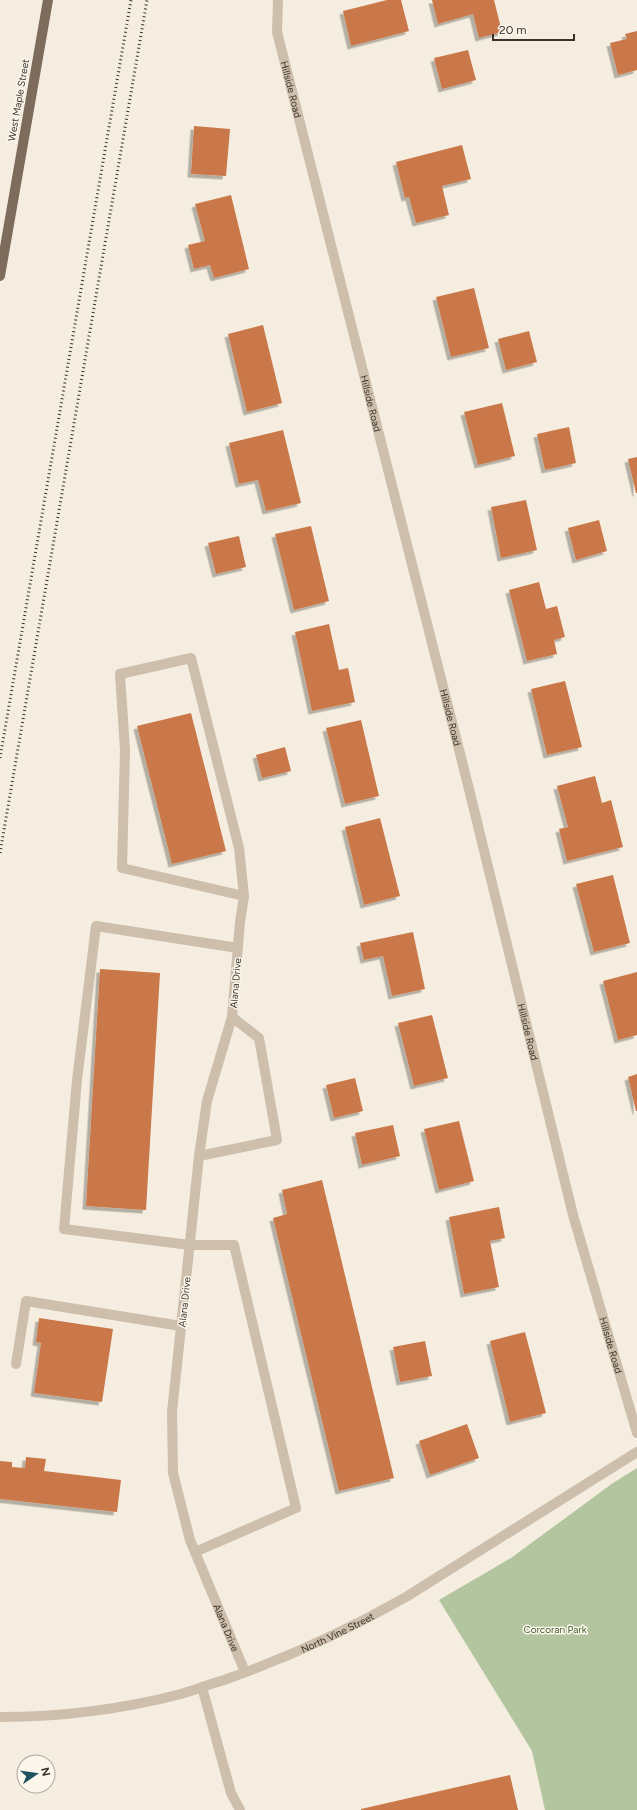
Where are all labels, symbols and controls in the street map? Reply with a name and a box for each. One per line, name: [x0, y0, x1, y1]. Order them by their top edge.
scale bar: [493, 16, 574, 42]
text: 20 m: [499, 23, 527, 37]
street label: West Maple Street: [5, 58, 32, 142]
street label: Hillside Road: [278, 60, 304, 119]
street label: Hillside Road: [357, 374, 384, 433]
street label: Hillside Road: [437, 688, 464, 747]
street label: Alana Drive: [227, 957, 244, 1009]
street label: Hillside Road: [515, 1002, 541, 1062]
street label: Alana Drive: [175, 1276, 194, 1328]
street label: Hillside Road: [596, 1315, 625, 1375]
street label: Alana Drive: [210, 1602, 242, 1654]
street label: North Vine Street: [299, 1610, 376, 1656]
park label: Corcoran Park: [523, 1623, 587, 1636]
north arrow: [16, 1754, 56, 1794]
text: N: [38, 1766, 53, 1777]

